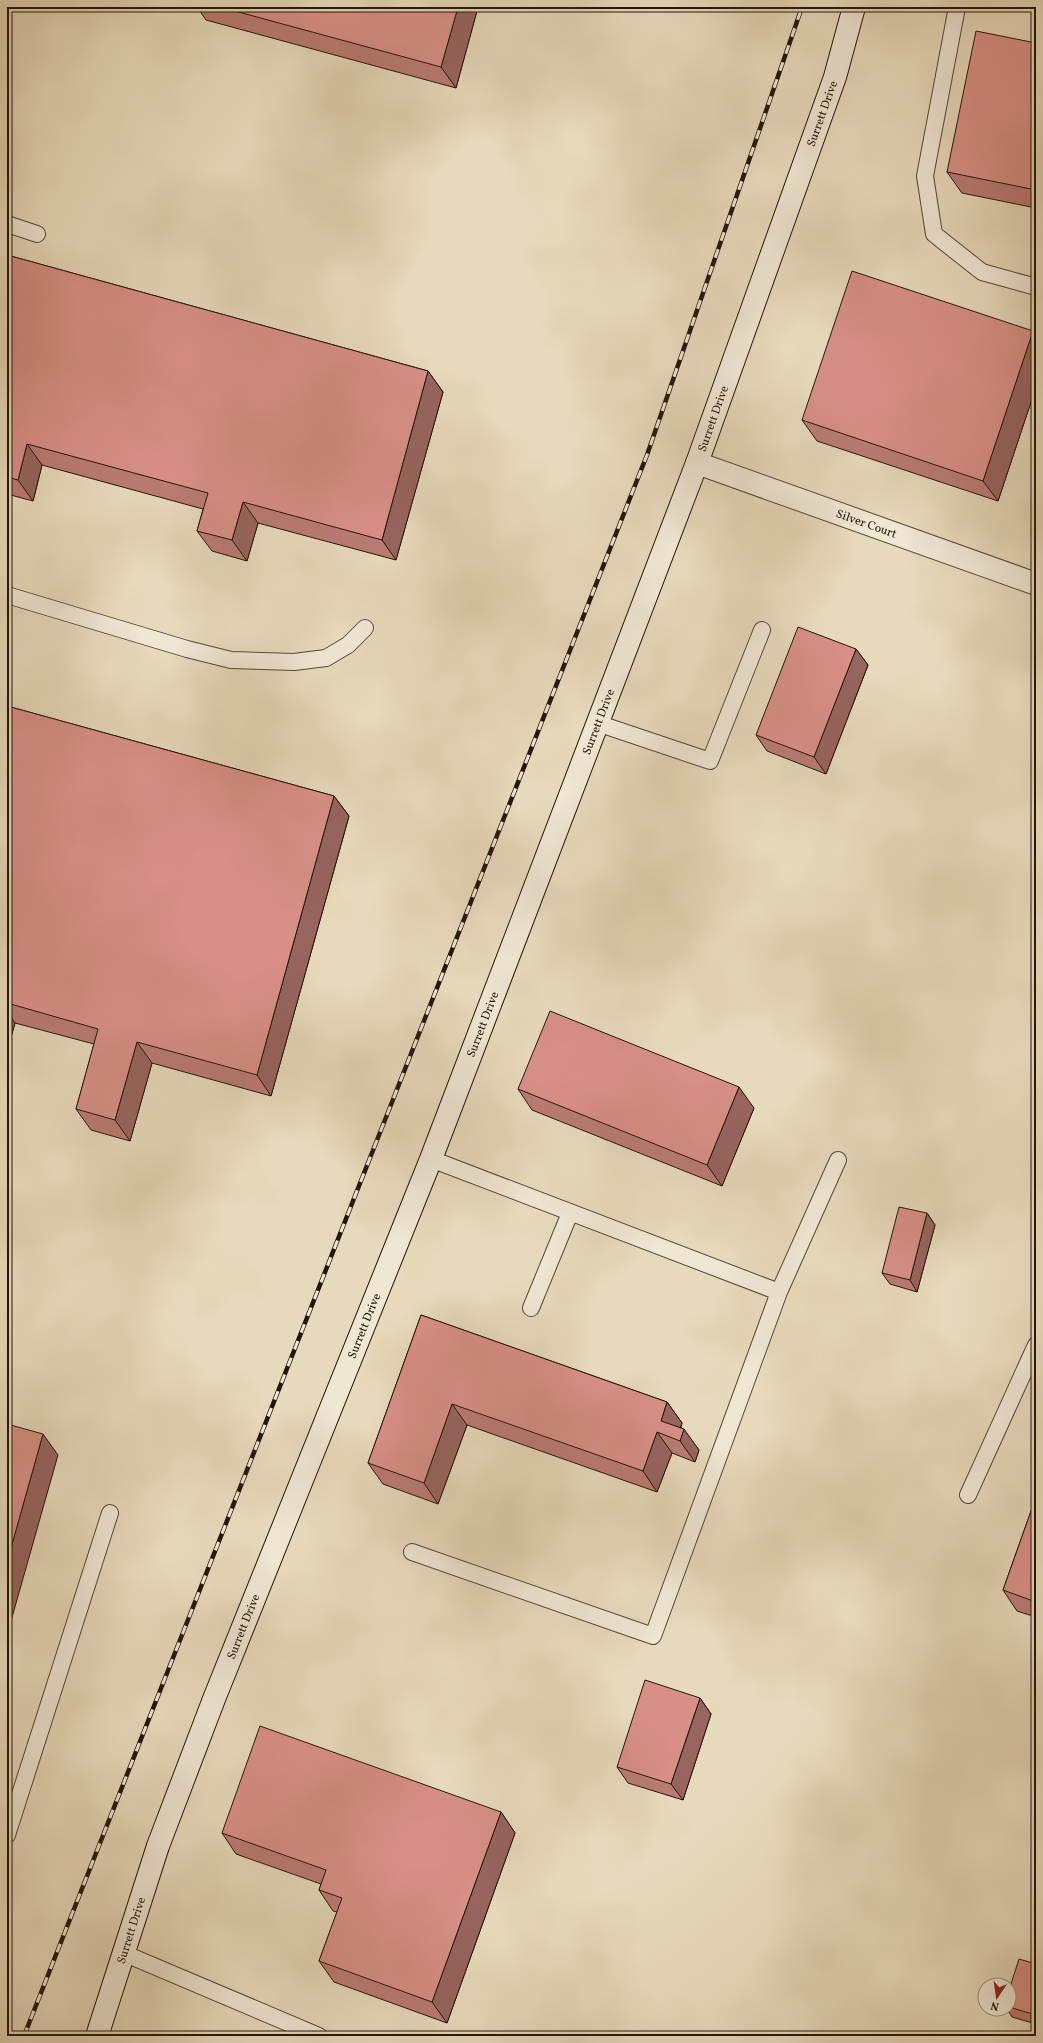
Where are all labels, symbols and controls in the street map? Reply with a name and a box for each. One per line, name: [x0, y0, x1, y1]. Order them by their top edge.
street label: Surrett Drive: [804, 78, 842, 149]
street label: Surrett Drive: [695, 383, 733, 454]
street label: Silver Court: [834, 506, 899, 543]
street label: Surrett Drive: [579, 687, 619, 757]
street label: Surrett Drive: [464, 989, 503, 1060]
street label: Surrett Drive: [345, 1291, 385, 1361]
street label: Surrett Drive: [224, 1591, 265, 1662]
street label: Surrett Drive: [114, 1895, 150, 1966]
north arrow: [977, 1977, 1017, 2017]
text: N: [990, 1997, 1001, 2013]

